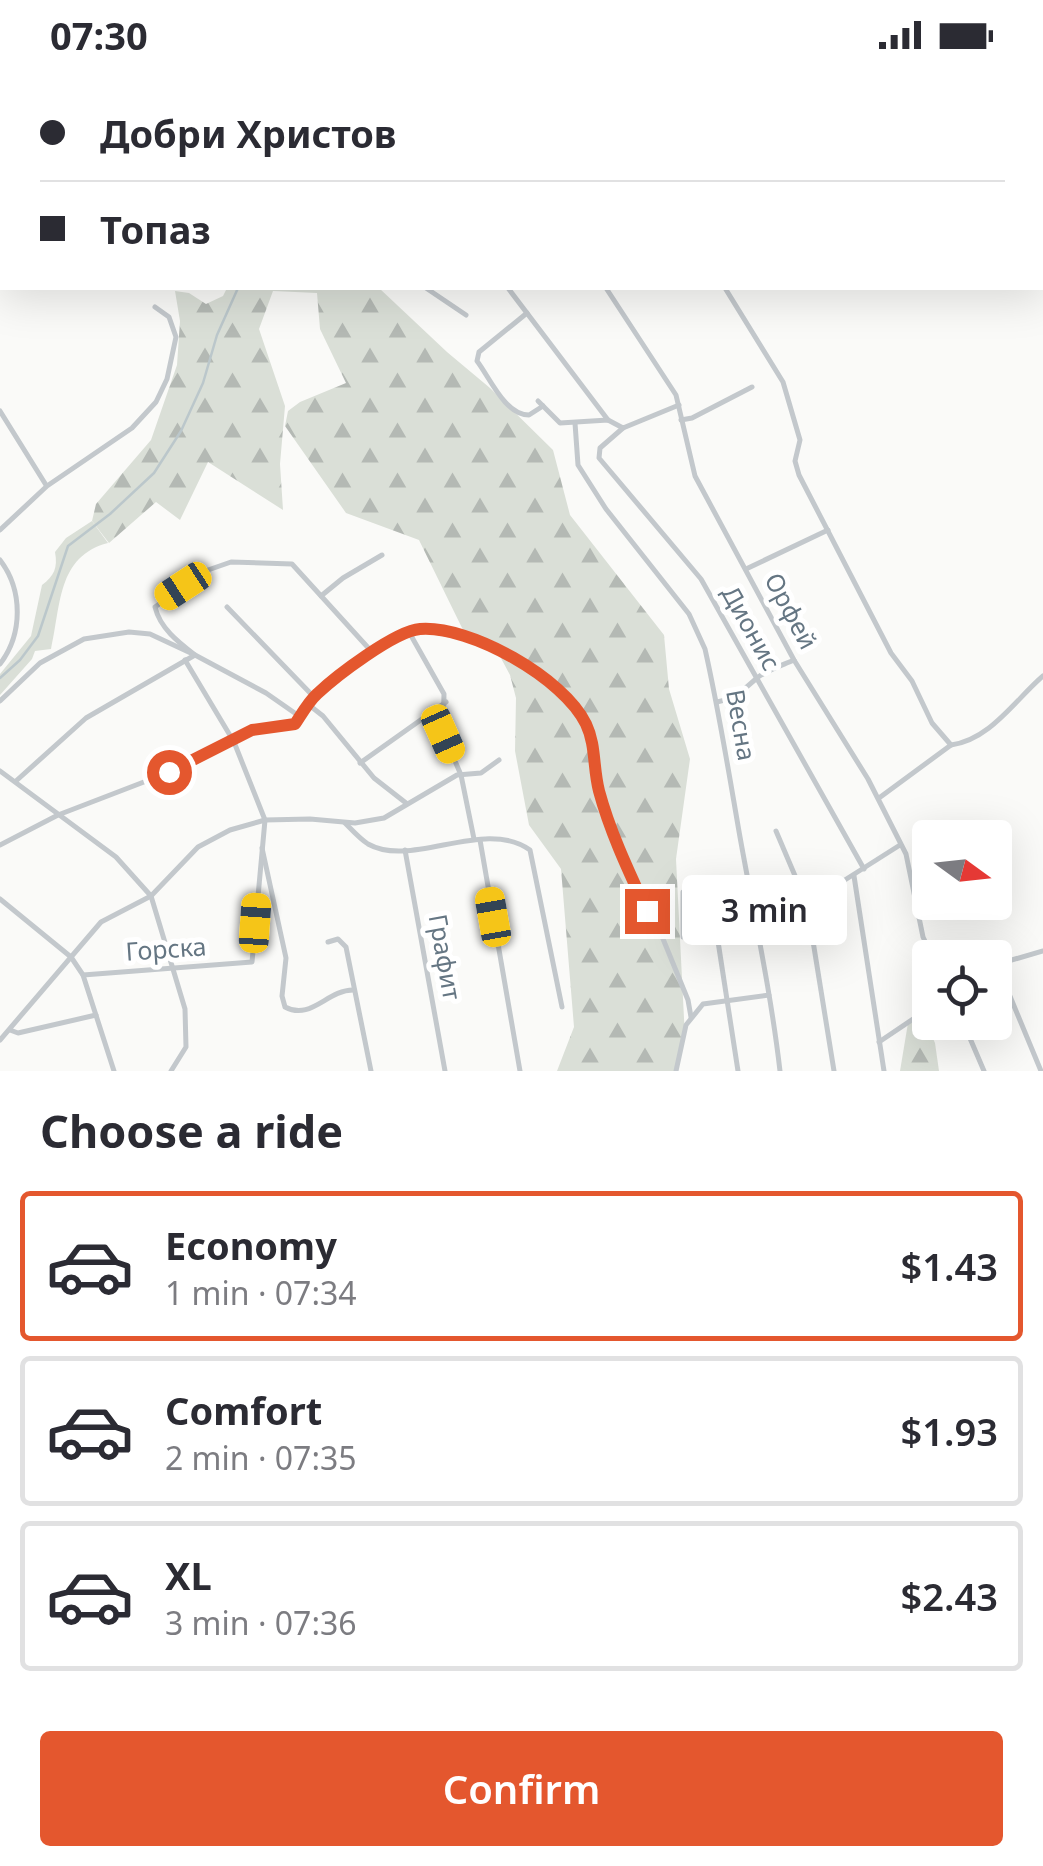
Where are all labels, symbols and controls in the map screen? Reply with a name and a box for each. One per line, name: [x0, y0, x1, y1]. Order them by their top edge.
text: 07:30: [50, 9, 148, 61]
text: Добри Христов: [100, 107, 396, 159]
text: Топаз: [100, 203, 211, 255]
car: [150, 557, 216, 615]
street label: Орфей: [758, 566, 826, 655]
street label: Дионис: [715, 579, 789, 676]
street label: Весна: [719, 687, 765, 763]
car: [417, 700, 469, 768]
route start: [147, 750, 192, 795]
north arrow: [912, 820, 1012, 920]
map controls: [912, 820, 1012, 1040]
callout: 3 min: [682, 876, 847, 946]
car: [473, 885, 513, 949]
text: 3 min: [721, 888, 808, 931]
route end: [625, 889, 670, 934]
car: [238, 892, 272, 954]
street label: Графит: [422, 911, 470, 1003]
street label: Горска: [124, 928, 207, 968]
button: locate: [912, 940, 1012, 1040]
text: Choose a ride: [40, 1100, 343, 1161]
text: Economy: [165, 1219, 337, 1271]
icon: car: [45, 1221, 135, 1311]
text: $1.43: [901, 1240, 998, 1292]
text: 1 min · 07:34: [165, 1271, 357, 1314]
text: Comfort: [165, 1384, 322, 1436]
icon: car: [45, 1386, 135, 1476]
text: $1.93: [901, 1405, 998, 1457]
text: 2 min · 07:35: [165, 1436, 357, 1479]
text: XL: [165, 1549, 212, 1601]
icon: car: [45, 1551, 135, 1641]
text: $2.43: [901, 1570, 998, 1622]
text: 3 min · 07:36: [165, 1601, 357, 1644]
button: Confirm: [40, 1731, 1003, 1846]

